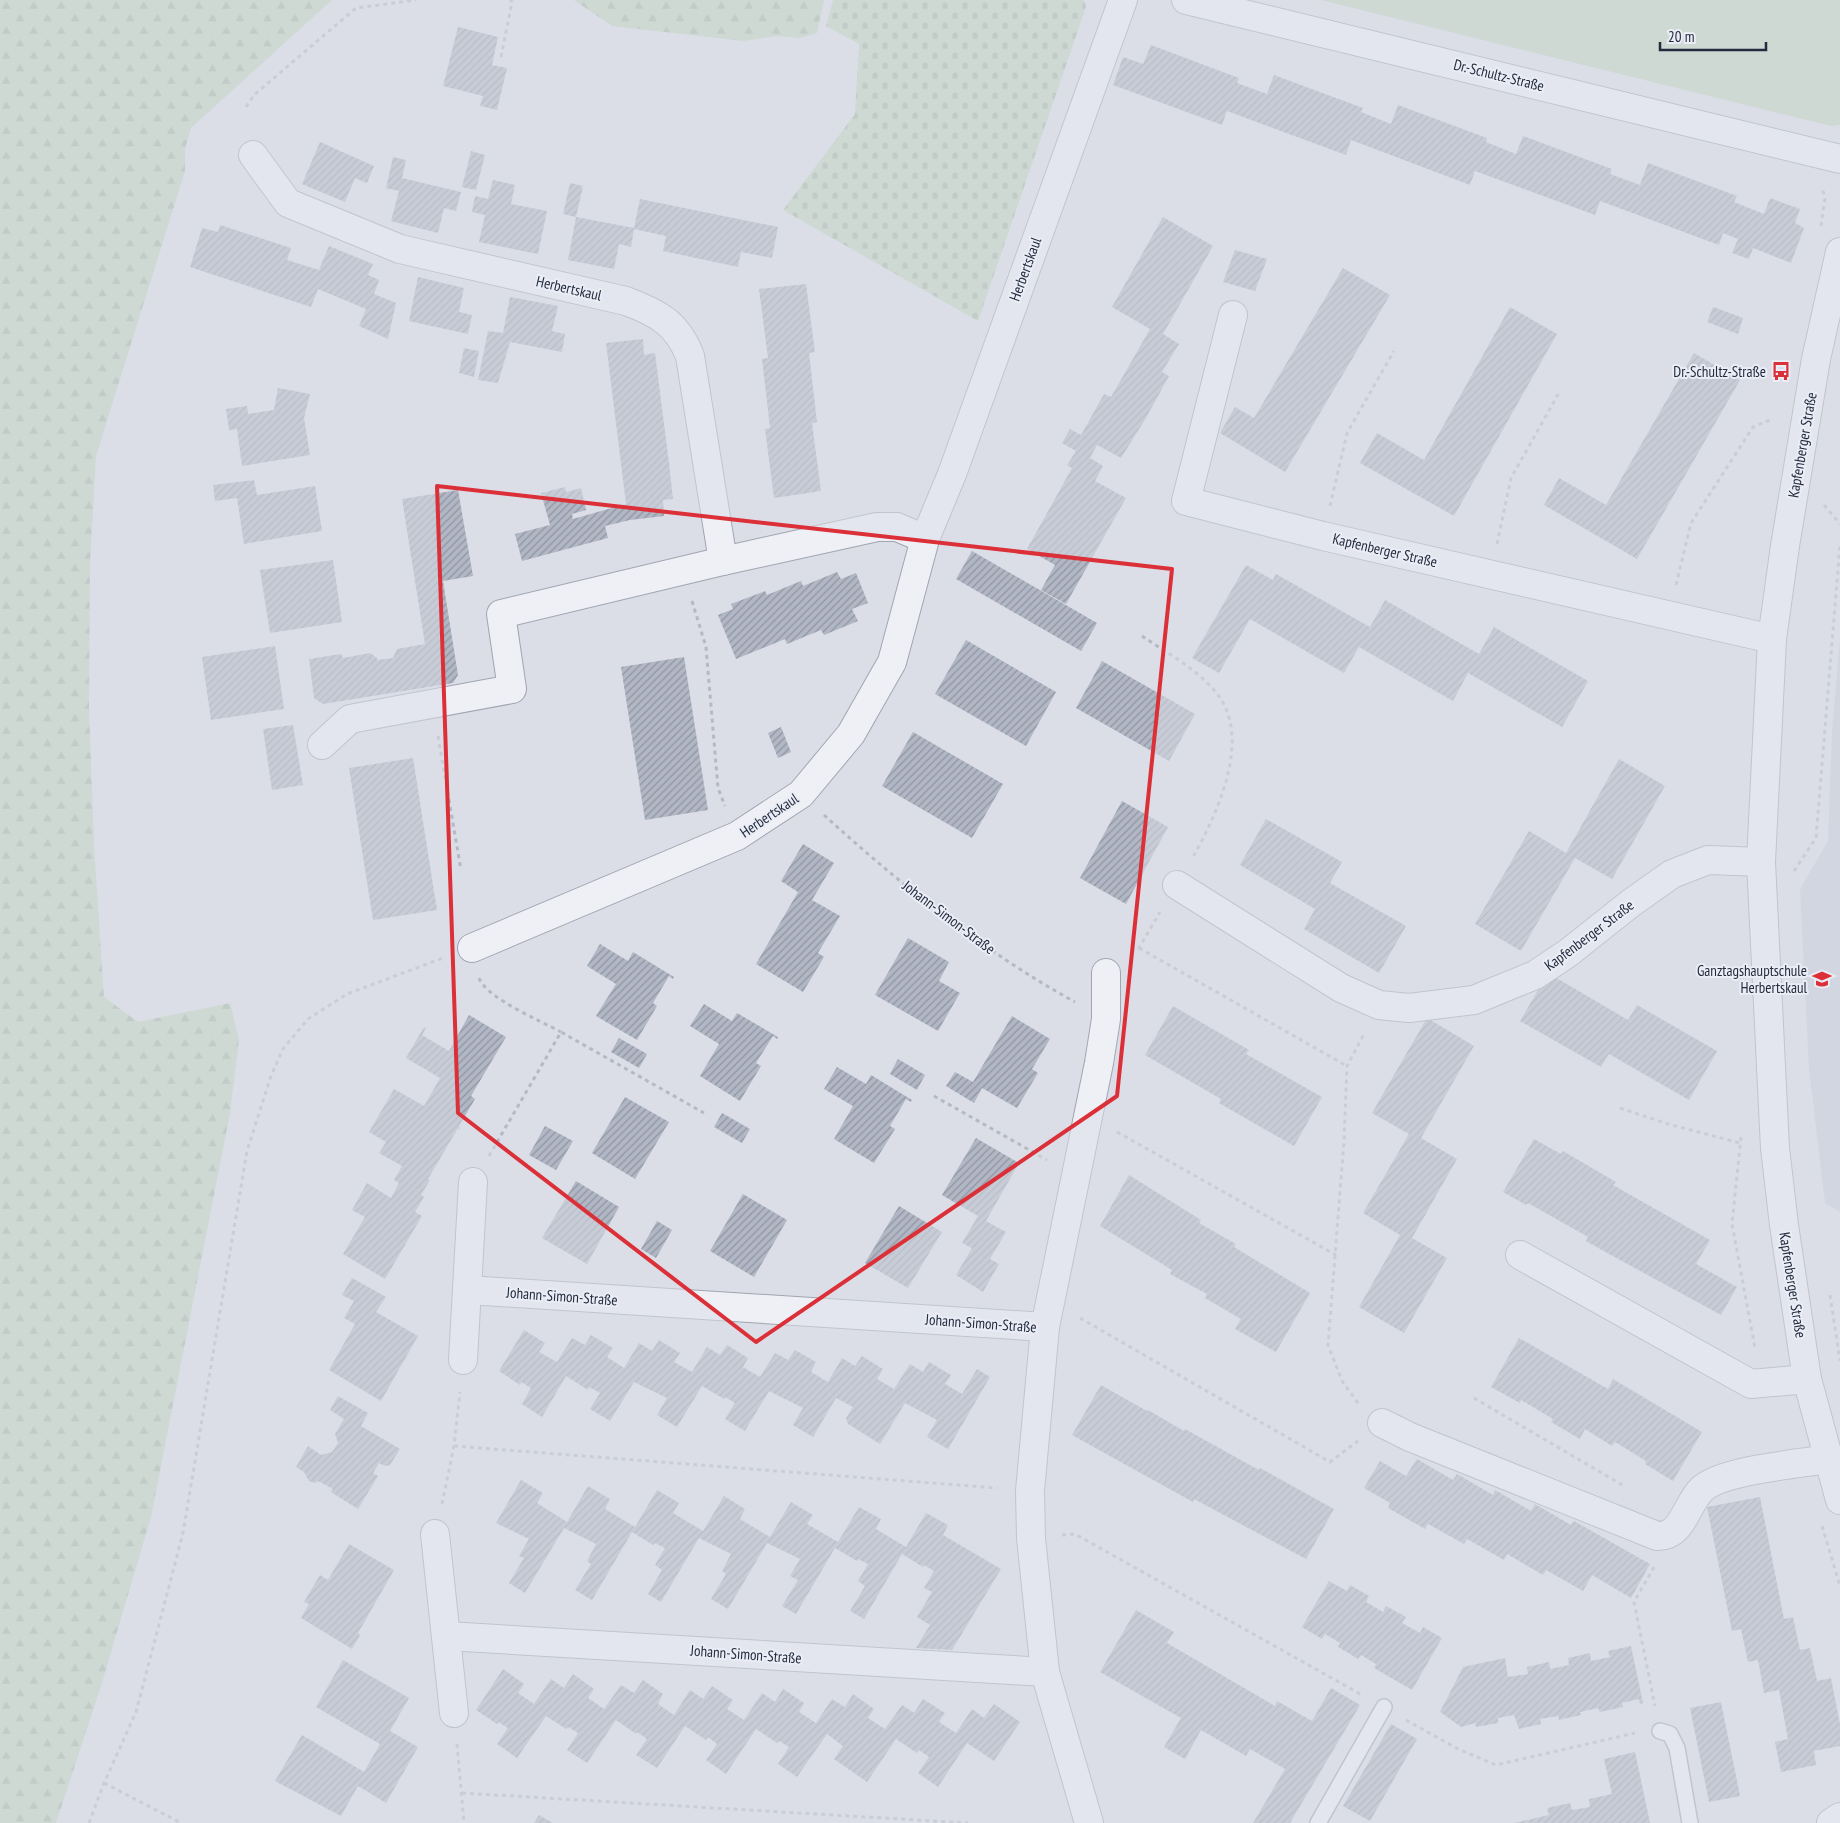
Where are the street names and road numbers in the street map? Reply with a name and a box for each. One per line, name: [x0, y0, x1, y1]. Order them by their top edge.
street label: Dr.-Schultz-Straße: [1452, 55, 1546, 95]
street label: Herbertskaul: [1005, 234, 1045, 304]
street label: Herbertskaul: [534, 271, 604, 305]
street label: Kapfenberger Straße: [1783, 391, 1821, 499]
street label: Kapfenberger Straße: [1331, 529, 1439, 571]
street label: Herbertskaul: [736, 788, 802, 841]
street label: Johann-Simon-Straße: [898, 875, 999, 958]
street label: Kapfenberger Straße: [1541, 895, 1637, 975]
street label: Kapfenberger Straße: [1775, 1231, 1811, 1339]
street label: Johann-Simon-Straße: [505, 1283, 618, 1309]
street label: Johann-Simon-Straße: [924, 1310, 1037, 1336]
street label: Johann-Simon-Straße: [689, 1641, 802, 1667]

